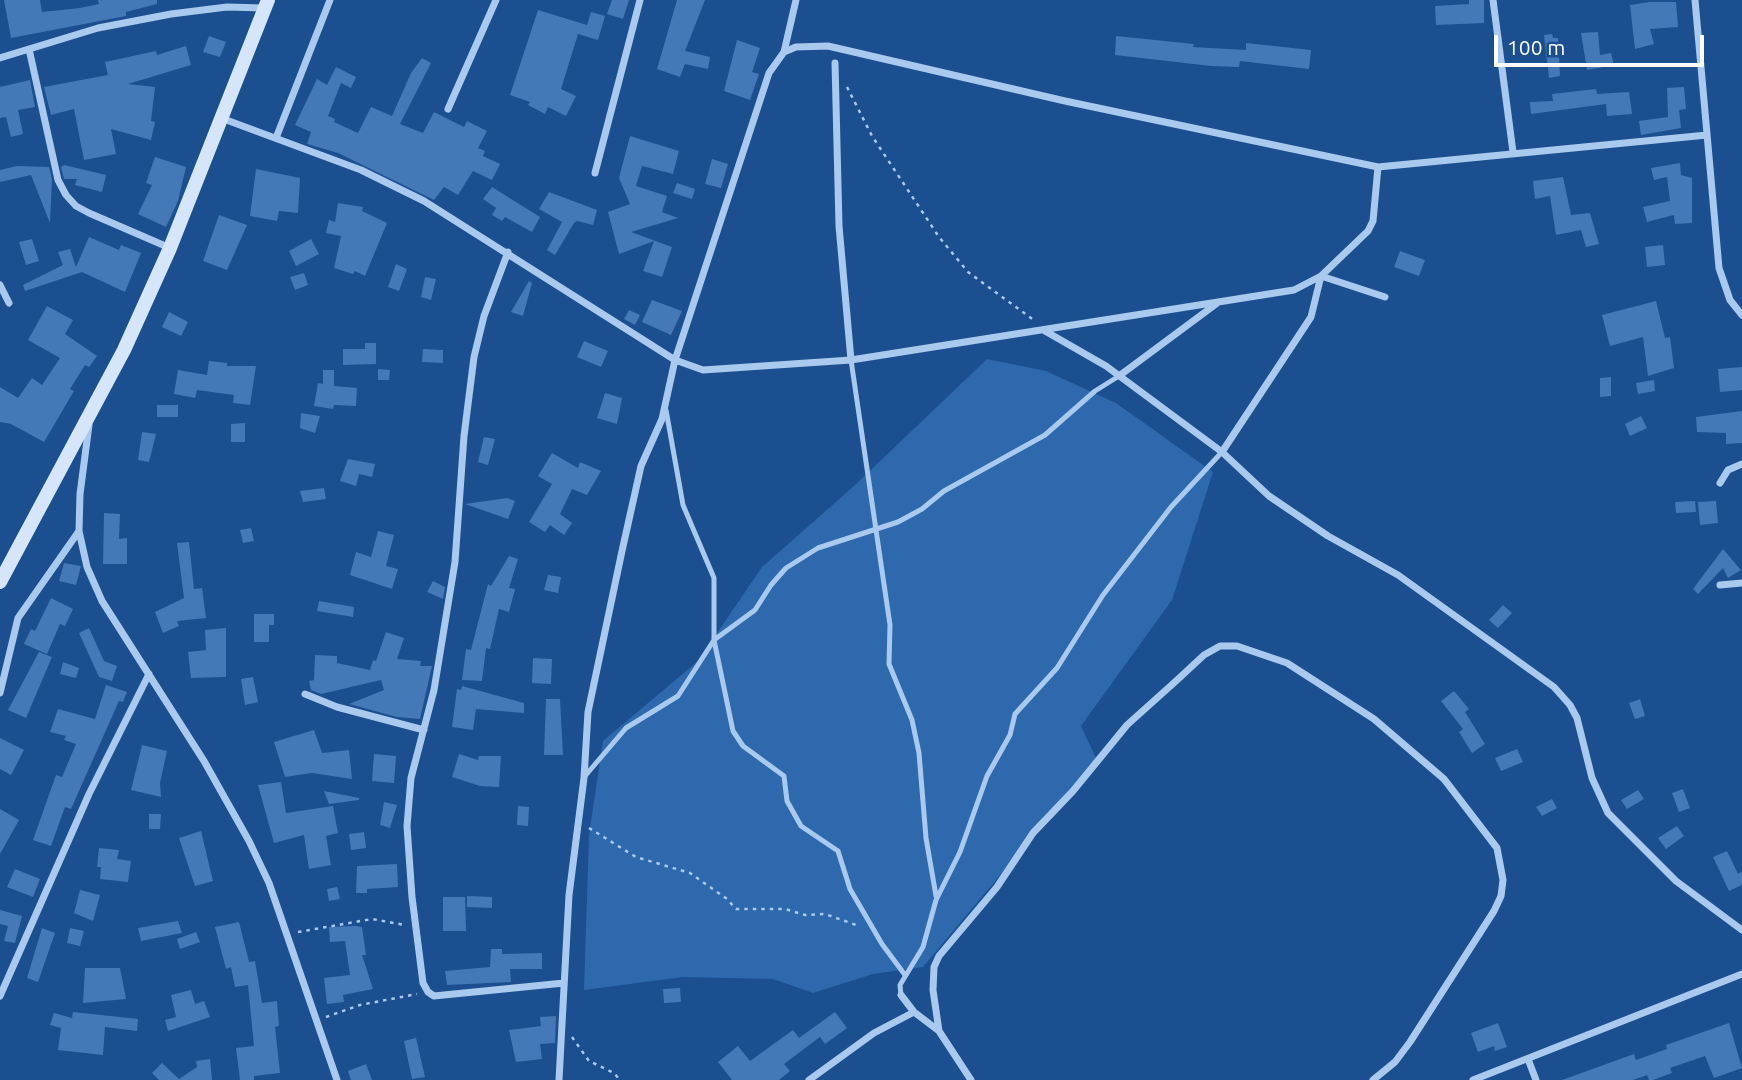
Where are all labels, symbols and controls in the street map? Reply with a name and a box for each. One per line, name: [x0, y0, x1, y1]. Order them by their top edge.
scale bar: [1497, 21, 1707, 65]
text: 100 m: [1507, 35, 1565, 59]

